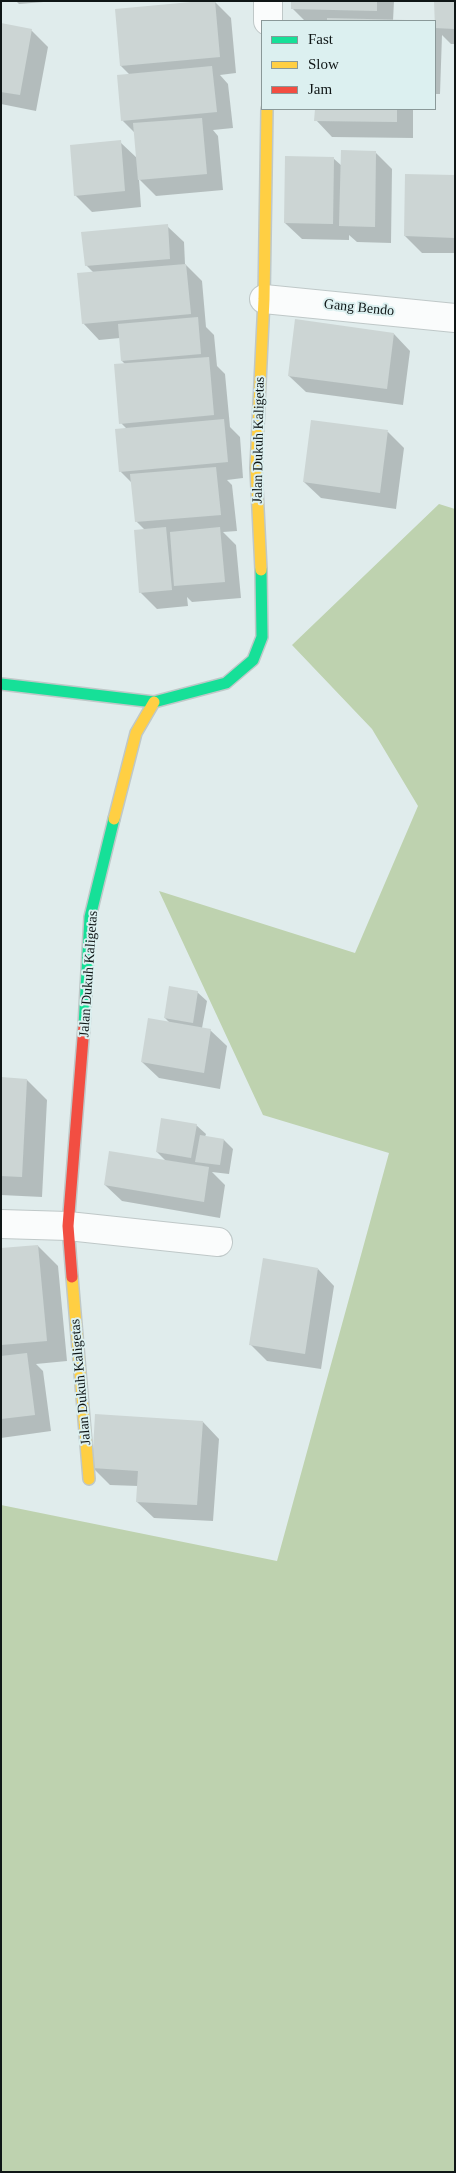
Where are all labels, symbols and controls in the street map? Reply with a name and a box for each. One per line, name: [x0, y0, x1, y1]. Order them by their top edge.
legend: [261, 20, 436, 110]
text: Fast: [308, 31, 333, 47]
text: Slow: [308, 56, 339, 72]
text: Jam: [308, 81, 332, 97]
street label: Gang Bendo: [323, 296, 395, 320]
street label: Jalan Dukuh Kaligetas: [249, 376, 269, 504]
street label: Jalan Dukuh Kaligetas: [76, 910, 102, 1038]
street label: Jalan Dukuh Kaligetas: [67, 1318, 95, 1446]

